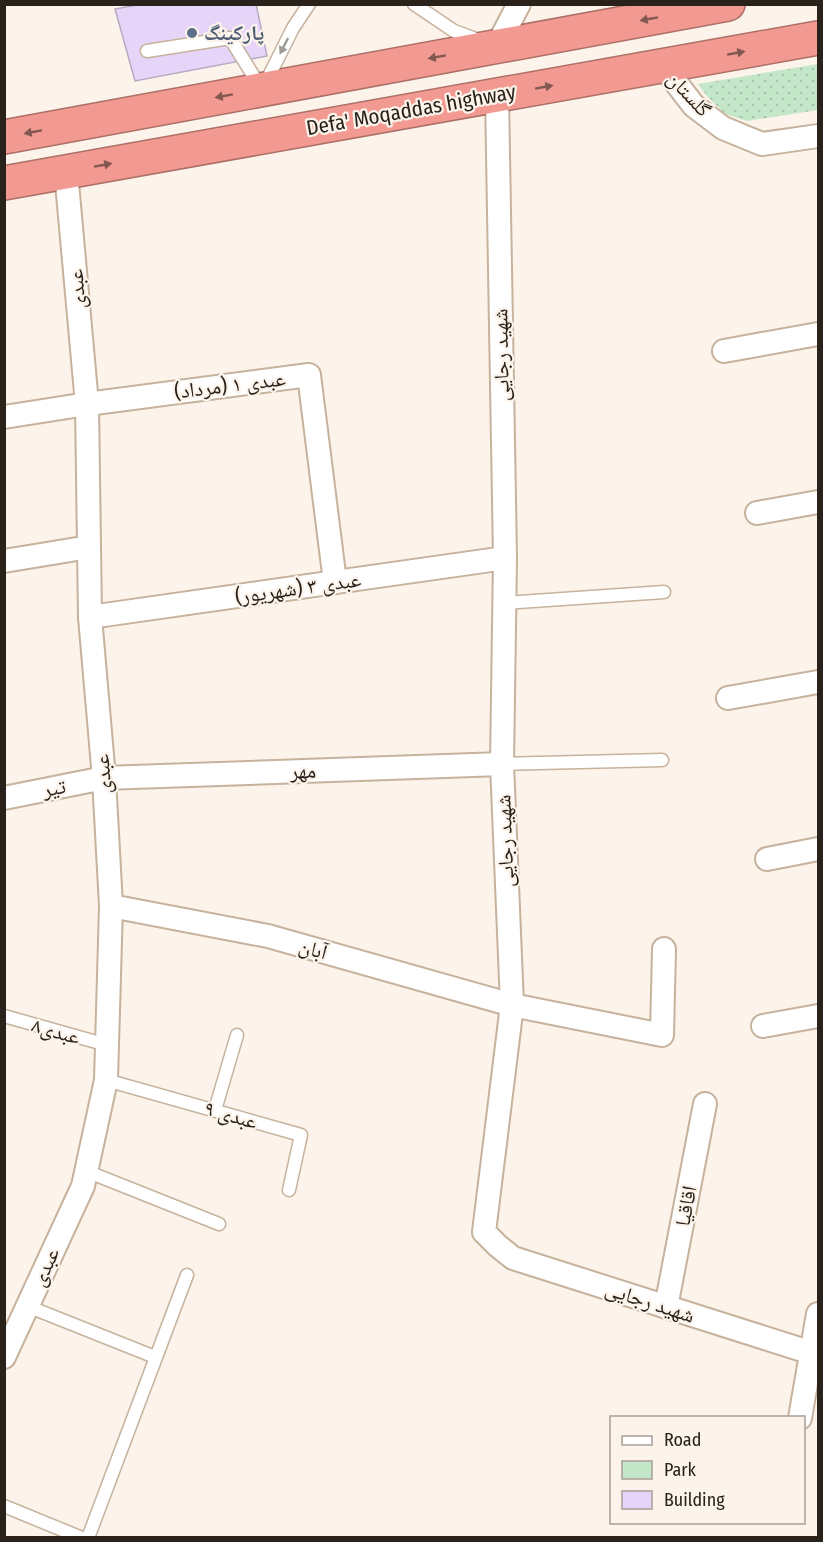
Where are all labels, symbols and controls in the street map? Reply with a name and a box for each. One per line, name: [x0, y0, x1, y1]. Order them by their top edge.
one-way arrow: [640, 15, 659, 24]
place label: پارکینگ: [204, 20, 264, 46]
marker: پارکینگ: [185, 26, 199, 40]
one-way arrow: [279, 38, 289, 55]
one-way arrow: [726, 48, 745, 57]
one-way arrow: [427, 53, 446, 62]
street label: گلستان: [661, 66, 717, 122]
street label: Defa' Moqaddas highway: [304, 79, 518, 141]
one-way arrow: [534, 82, 553, 91]
one-way arrow: [215, 92, 234, 101]
one-way arrow: [23, 128, 42, 137]
one-way arrow: [94, 160, 113, 169]
street label: عبدی: [62, 268, 92, 310]
street label: شهید رجایی: [487, 308, 515, 402]
street label: عبدی ۱ (مرداد): [173, 365, 287, 405]
street label: عبدی ۳ (شهریور): [233, 566, 363, 610]
street label: عبدی: [89, 753, 117, 795]
street label: مهر: [289, 758, 316, 784]
street label: تیر: [39, 773, 68, 803]
street label: شهید رجایی: [490, 794, 520, 888]
street label: آبان: [296, 933, 331, 966]
street label: عبدی۸: [29, 1012, 84, 1050]
street label: عبدی ۹: [201, 1095, 261, 1135]
street label: اقاقیا: [669, 1183, 703, 1229]
street label: عبدی: [25, 1243, 65, 1290]
street label: شهید رجایی: [602, 1275, 698, 1329]
legend: [610, 1416, 805, 1524]
text: Road: [664, 1429, 701, 1451]
text: Park: [664, 1459, 697, 1481]
text: Building: [664, 1489, 725, 1511]

